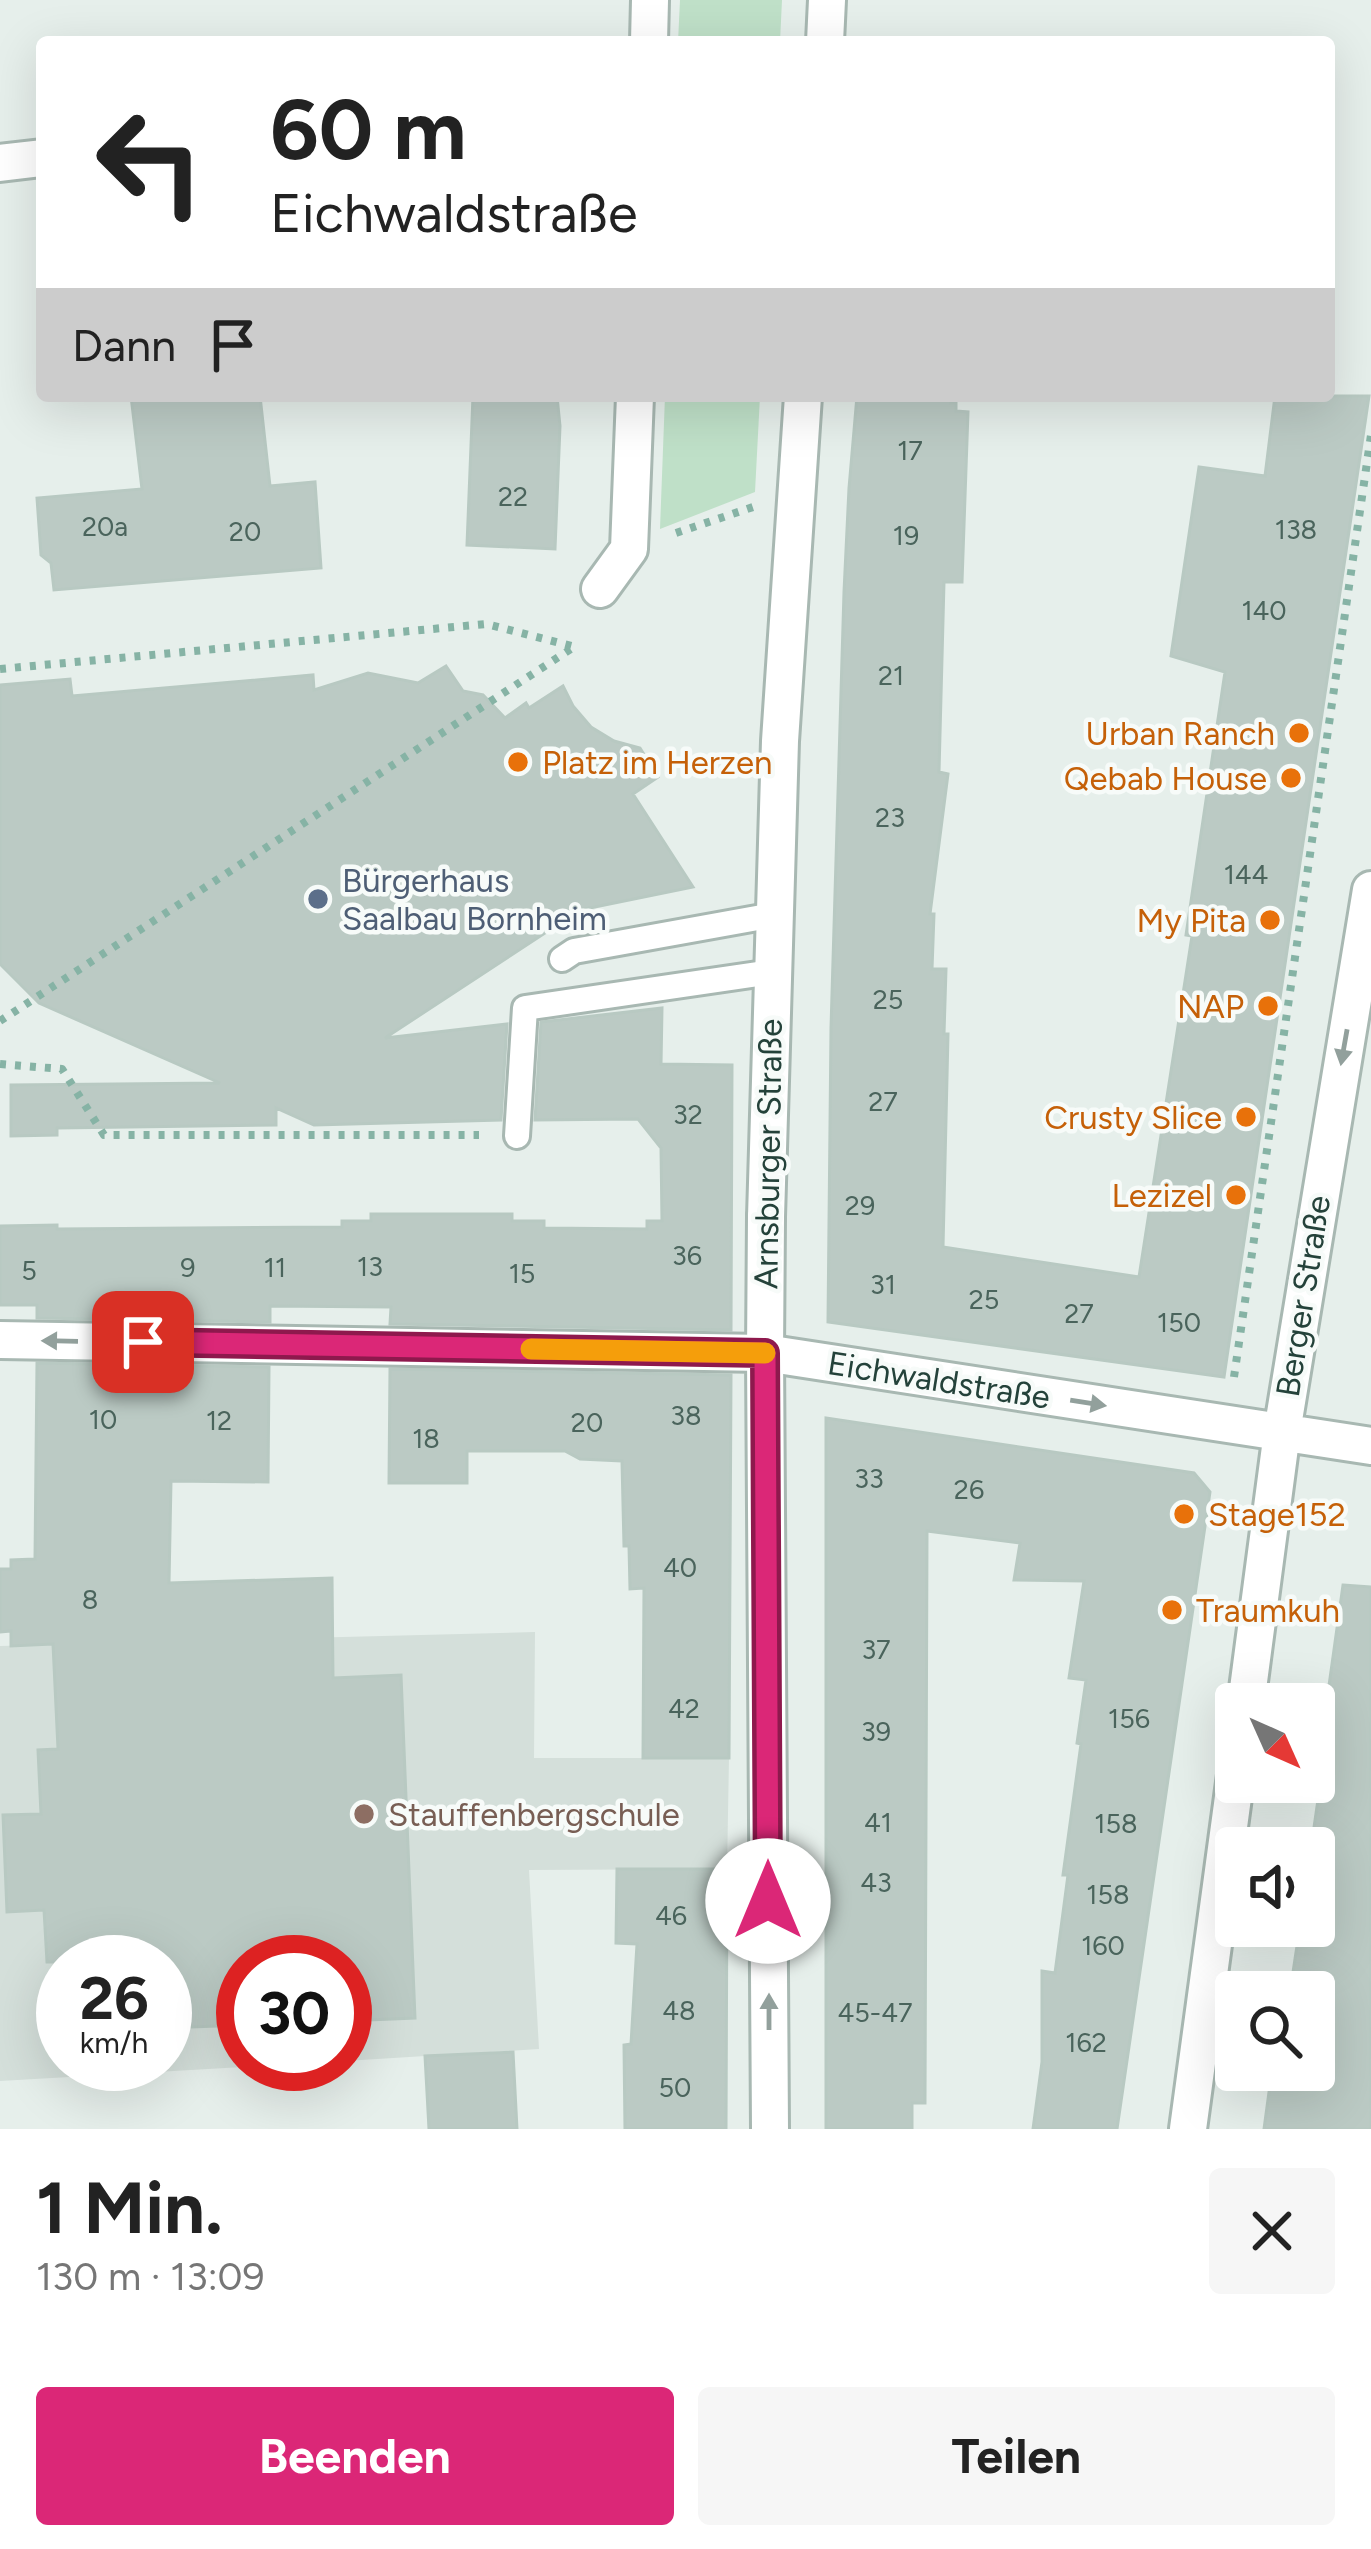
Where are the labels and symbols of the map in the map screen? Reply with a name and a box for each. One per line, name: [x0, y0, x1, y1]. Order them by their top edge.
house number: 17: [897, 434, 923, 467]
house number: 22: [498, 480, 528, 513]
house number: 20a: [82, 510, 128, 543]
house number: 138: [1275, 513, 1317, 546]
house number: 20: [229, 515, 261, 548]
house number: 19: [893, 519, 919, 552]
house number: 140: [1241, 594, 1287, 627]
house number: 21: [878, 659, 904, 692]
place label: Urban Ranch: [1086, 714, 1275, 753]
marker: Urban Ranch: [1286, 720, 1312, 746]
place label: Platz im Herzen: [542, 743, 773, 782]
marker: Platz im Herzen: [505, 749, 531, 775]
place label: Qebab House: [1064, 759, 1267, 798]
marker: Qebab House: [1278, 765, 1304, 791]
house number: 23: [875, 801, 905, 834]
house number: 144: [1224, 858, 1268, 891]
place label: Bürgerhaus Saalbau Bornheim: [342, 861, 607, 938]
marker: Bürgerhaus Saalbau Bornheim: [305, 886, 331, 912]
place label: My Pita: [1137, 901, 1246, 940]
marker: My Pita: [1257, 907, 1283, 933]
house number: 25: [873, 983, 903, 1016]
place label: NAP: [1177, 987, 1244, 1026]
marker: NAP: [1255, 993, 1281, 1019]
street label: Arnsburger Straße: [746, 1019, 790, 1289]
one-way arrow: [1335, 1028, 1353, 1066]
house number: 27: [868, 1085, 898, 1118]
house number: 32: [673, 1098, 703, 1131]
place label: Crusty Slice: [1044, 1098, 1222, 1137]
marker: Crusty Slice: [1233, 1104, 1259, 1130]
place label: Lezizel: [1111, 1176, 1212, 1215]
marker: Lezizel: [1223, 1182, 1249, 1208]
house number: 29: [845, 1189, 875, 1222]
street label: Berger Straße: [1268, 1193, 1338, 1399]
house number: 36: [672, 1239, 702, 1272]
house number: 13: [357, 1250, 383, 1283]
house number: 9: [180, 1251, 196, 1284]
house number: 11: [264, 1251, 286, 1284]
house number: 5: [21, 1254, 37, 1287]
house number: 15: [509, 1257, 535, 1290]
house number: 31: [870, 1268, 896, 1301]
house number: 25: [969, 1283, 999, 1316]
pin: [92, 1291, 194, 1393]
house number: 27: [1064, 1297, 1094, 1330]
house number: 150: [1157, 1306, 1201, 1339]
one-way arrow: [40, 1332, 78, 1351]
street label: Eichwaldstraße: [825, 1343, 1053, 1417]
one-way arrow: [1070, 1394, 1108, 1413]
house number: 38: [670, 1399, 702, 1432]
house number: 10: [89, 1403, 117, 1436]
house number: 12: [206, 1404, 232, 1437]
house number: 20: [571, 1406, 603, 1439]
house number: 18: [412, 1422, 440, 1455]
house number: 33: [854, 1462, 884, 1495]
house number: 26: [954, 1473, 984, 1506]
place label: Stage152: [1208, 1495, 1346, 1534]
marker: Stage152: [1171, 1501, 1197, 1527]
house number: 40: [663, 1551, 697, 1584]
house number: 8: [82, 1583, 98, 1616]
place label: Traumkuh: [1196, 1591, 1340, 1630]
marker: Traumkuh: [1159, 1597, 1185, 1623]
house number: 37: [861, 1633, 891, 1666]
north arrow: [1215, 1683, 1335, 1803]
house number: 42: [668, 1692, 700, 1725]
house number: 156: [1108, 1702, 1150, 1735]
house number: 39: [861, 1715, 891, 1748]
place label: Stauffenbergschule: [388, 1795, 680, 1834]
marker: Stauffenbergschule: [351, 1801, 377, 1827]
house number: 41: [864, 1806, 892, 1839]
house number: 158: [1094, 1807, 1138, 1840]
position arrow: [705, 1838, 831, 1964]
house number: 43: [860, 1866, 892, 1899]
house number: 158: [1086, 1878, 1130, 1911]
house number: 46: [655, 1899, 687, 1932]
house number: 160: [1081, 1929, 1125, 1962]
speed limit sign: 30: [216, 1935, 372, 2091]
one-way arrow: [759, 1992, 779, 2030]
house number: 48: [662, 1994, 696, 2027]
house number: 45-47: [838, 1996, 912, 2029]
house number: 162: [1065, 2026, 1107, 2059]
house number: 50: [659, 2071, 691, 2104]

